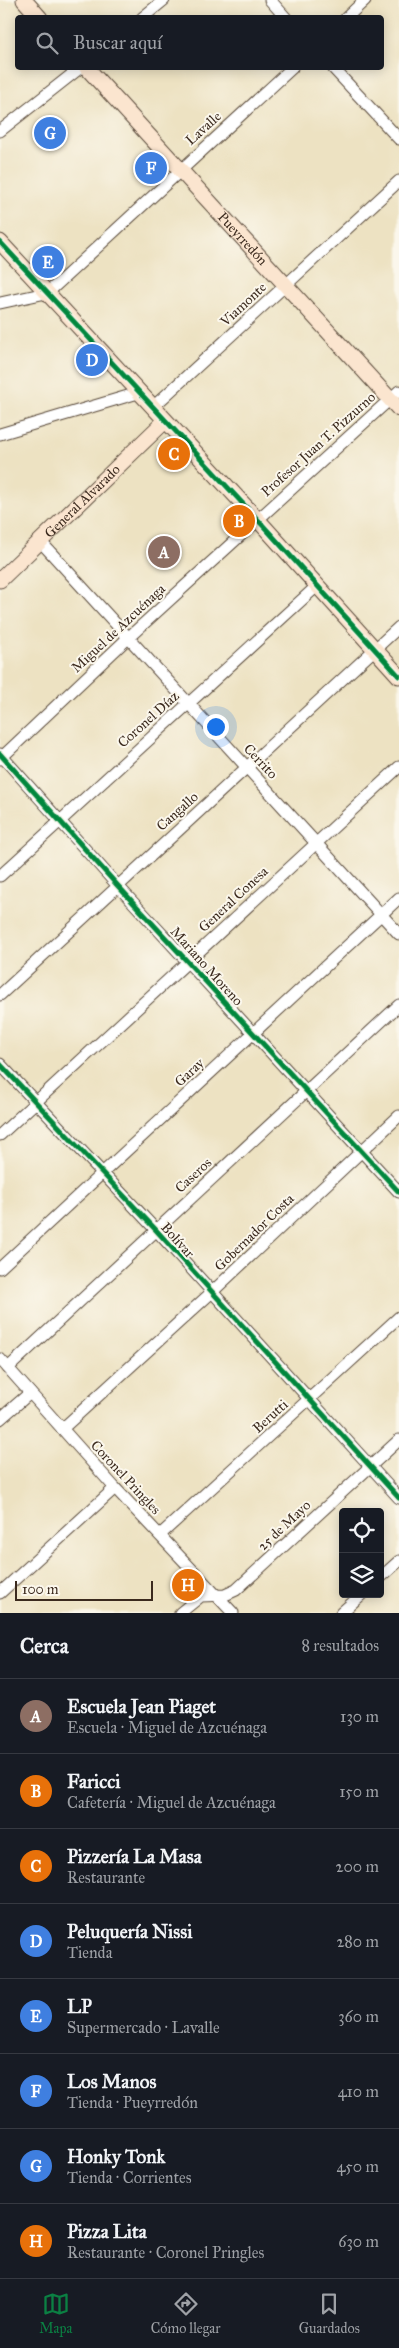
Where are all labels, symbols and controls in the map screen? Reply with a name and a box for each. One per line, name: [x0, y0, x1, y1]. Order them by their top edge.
search box: [15, 15, 384, 70]
icon: search: [33, 29, 61, 57]
text: Buscar aquí: [73, 31, 162, 54]
street label: Lavalle: [182, 108, 225, 149]
pin: G: [34, 114, 66, 152]
pin: F: [135, 149, 167, 187]
street label: Pueyrredón: [214, 209, 271, 269]
pin: E: [32, 243, 64, 281]
street label: Viamonte: [216, 279, 270, 331]
pin: D: [76, 341, 108, 379]
street label: Profesor Juan T. Pizzurno: [258, 389, 380, 501]
pin: C: [158, 435, 190, 473]
street label: General Alvarado: [41, 461, 124, 542]
pin: B: [223, 502, 255, 540]
pin: A: [148, 533, 180, 571]
street label: Miguel de Azcuénaga: [68, 581, 169, 676]
street label: Coronel Díaz: [114, 687, 183, 751]
your location: [203, 714, 229, 740]
street label: Cerrito: [240, 740, 281, 782]
street label: Cangallo: [153, 788, 202, 834]
street label: General Conesa: [195, 863, 272, 936]
street label: Mariano Moreno: [167, 923, 246, 1009]
street label: Garay: [171, 1054, 208, 1090]
street label: Caseros: [172, 1154, 215, 1197]
street label: Gobernador Costa: [211, 1190, 298, 1275]
street label: Bolívar: [157, 1219, 198, 1262]
street label: Berutti: [249, 1396, 292, 1437]
street label: Coronel Pringles: [87, 1437, 164, 1518]
street label: 25 de Mayo: [254, 1497, 314, 1554]
map controls: [339, 1508, 384, 1598]
button: locate: [339, 1508, 384, 1553]
button: layers: [339, 1553, 384, 1598]
pin: H: [172, 1566, 204, 1604]
scale bar: [15, 1578, 152, 1601]
text: 100 m: [22, 1581, 59, 1598]
text: Cerca: [20, 1633, 69, 1659]
text: 8 resultados: [301, 1636, 379, 1655]
text: Escuela Jean Piaget: [67, 1695, 216, 1718]
text: A: [31, 1707, 41, 1726]
text: 130 m: [340, 1707, 379, 1726]
text: Escuela · Miguel de Azcuénaga: [67, 1718, 267, 1737]
text: Faricci: [67, 1770, 121, 1793]
text: B: [31, 1782, 41, 1801]
text: 150 m: [339, 1782, 379, 1801]
text: Cafetería · Miguel de Azcuénaga: [67, 1793, 276, 1812]
text: Pizzería La Masa: [67, 1845, 202, 1868]
text: C: [31, 1857, 41, 1876]
text: 200 m: [336, 1857, 379, 1876]
text: Restaurante: [67, 1868, 145, 1887]
text: Peluquería Nissi: [67, 1920, 192, 1943]
text: D: [30, 1932, 42, 1951]
text: 280 m: [336, 1932, 379, 1951]
text: Tienda: [67, 1943, 112, 1962]
text: LP: [67, 1995, 92, 2018]
text: E: [30, 2007, 42, 2026]
text: 360 m: [338, 2007, 379, 2026]
text: Supermercado · Lavalle: [67, 2018, 220, 2037]
text: Los Manos: [67, 2070, 156, 2093]
text: F: [31, 2082, 41, 2101]
text: 410 m: [338, 2082, 379, 2101]
text: Tienda · Pueyrredón: [67, 2093, 198, 2112]
text: Honky Tonk: [67, 2145, 165, 2168]
text: G: [30, 2157, 42, 2176]
text: 450 m: [336, 2157, 379, 2176]
text: Tienda · Corrientes: [67, 2168, 192, 2187]
text: Pizza Lita: [67, 2220, 147, 2243]
text: H: [29, 2232, 43, 2251]
text: 630 m: [338, 2232, 379, 2251]
text: Restaurante · Coronel Pringles: [67, 2243, 264, 2262]
tab: Mapa: [39, 2290, 72, 2337]
tab: Cómo llegar: [151, 2290, 220, 2337]
tab: Guardados: [299, 2290, 360, 2337]

